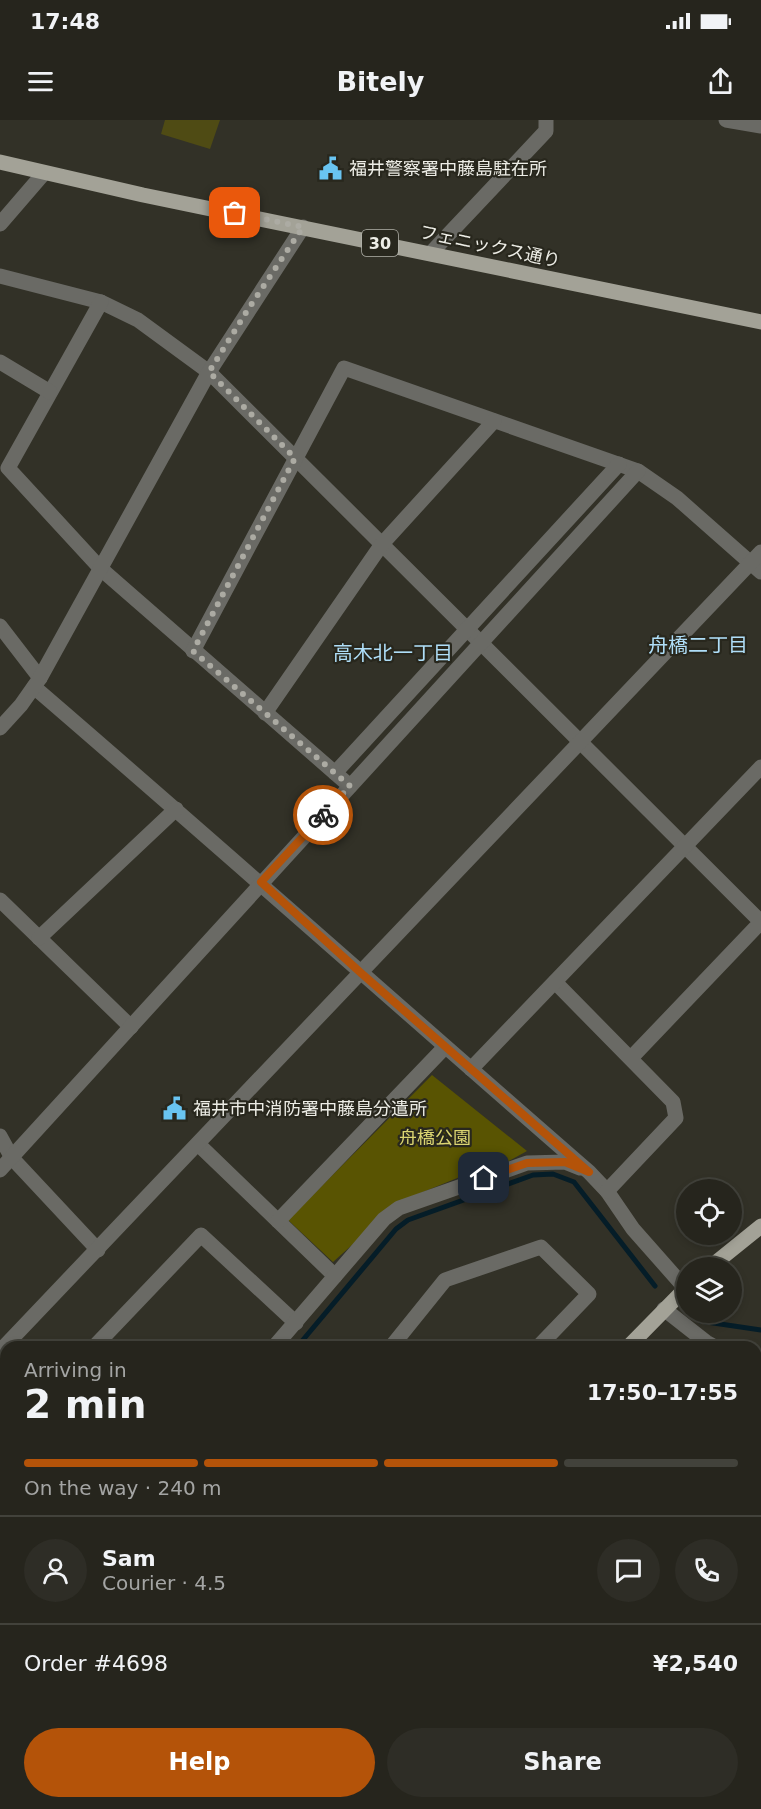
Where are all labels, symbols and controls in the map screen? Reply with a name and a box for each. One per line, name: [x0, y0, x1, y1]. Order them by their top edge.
text: 17:48: [30, 9, 100, 34]
icon: menu: [24, 65, 57, 98]
icon: share: [704, 65, 737, 98]
text: Bitely: [337, 66, 424, 97]
public building icon: 福井警察署中藤島駐在所: [318, 155, 344, 181]
place label: 福井警察署中藤島駐在所: [349, 158, 547, 179]
pin: [209, 187, 260, 238]
icon: bag: [218, 196, 251, 229]
street label: フェニックス通り: [418, 221, 562, 271]
road number: 30: [362, 230, 398, 256]
district label: 舟橋二丁目: [648, 633, 748, 657]
district label: 高木北一丁目: [333, 641, 453, 665]
courier: [293, 785, 353, 845]
icon: bike: [307, 799, 340, 832]
public building icon: 福井市中消防署中藤島分遣所: [162, 1095, 188, 1121]
place label: 福井市中消防署中藤島分遣所: [193, 1098, 427, 1119]
park label: 舟橋公園: [399, 1127, 471, 1148]
pin: [458, 1152, 509, 1203]
icon: home: [467, 1161, 500, 1194]
map controls: [676, 1179, 742, 1323]
button: locate: [676, 1179, 742, 1245]
button: layers: [676, 1257, 742, 1323]
text: Arriving in: [24, 1358, 127, 1382]
text: 17:50–17:55: [587, 1380, 738, 1405]
text: 2 min: [24, 1382, 146, 1427]
text: On the way · 240 m: [24, 1476, 222, 1500]
button: person: [24, 1539, 87, 1602]
button: chat: [597, 1539, 660, 1602]
button: phone: [675, 1539, 738, 1602]
text: Sam: [102, 1546, 156, 1571]
text: Courier · 4.5: [102, 1571, 226, 1595]
text: Order #4698: [24, 1651, 168, 1676]
text: ¥2,540: [653, 1651, 738, 1676]
button: Help: [24, 1728, 375, 1797]
button: Share: [387, 1728, 738, 1797]

